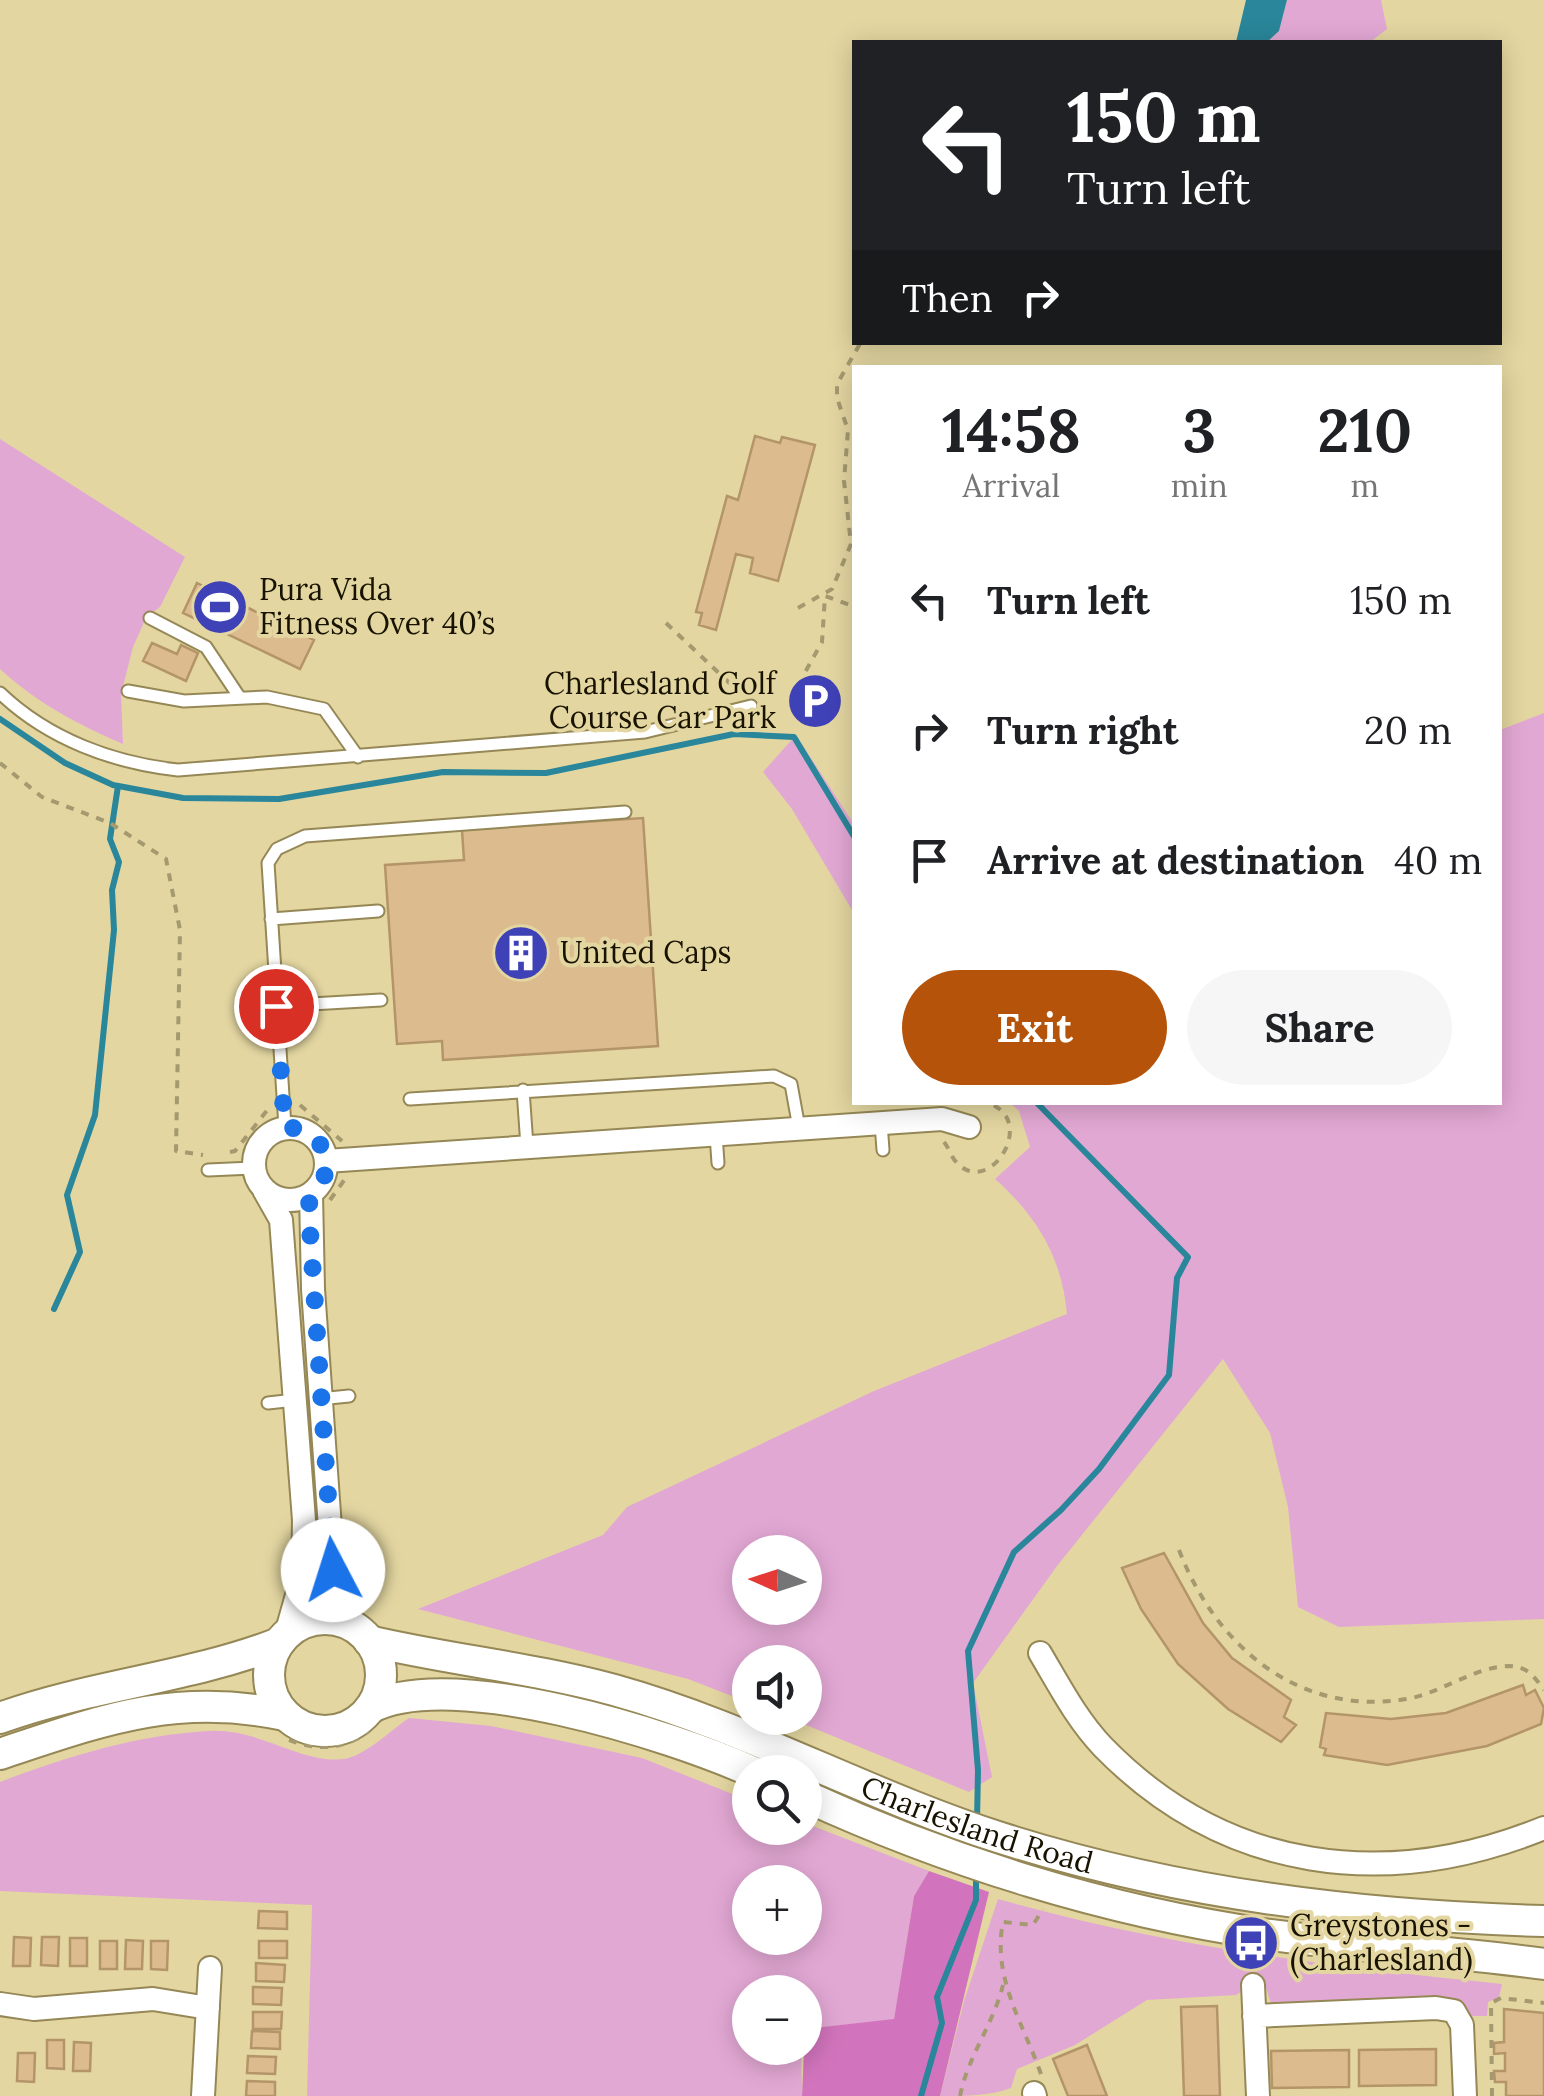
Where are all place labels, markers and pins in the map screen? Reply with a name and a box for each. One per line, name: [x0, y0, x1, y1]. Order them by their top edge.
place label: Pura Vida Fitness Over 40’s: [259, 570, 495, 642]
sports icon: Pura Vida Fitness Over 40’s: [190, 577, 250, 637]
place label: Charlesland Golf Course Car Park: [544, 664, 778, 736]
parking icon: Charlesland Golf Course Car Park: [785, 671, 845, 731]
building icon: United Caps: [491, 923, 551, 983]
place label: United Caps: [560, 933, 731, 971]
pin: [234, 964, 319, 1049]
place label: Greystones - (Charlesland): [1290, 1906, 1473, 1979]
bus stop icon: Greystones - (Charlesland): [1221, 1913, 1281, 1973]

